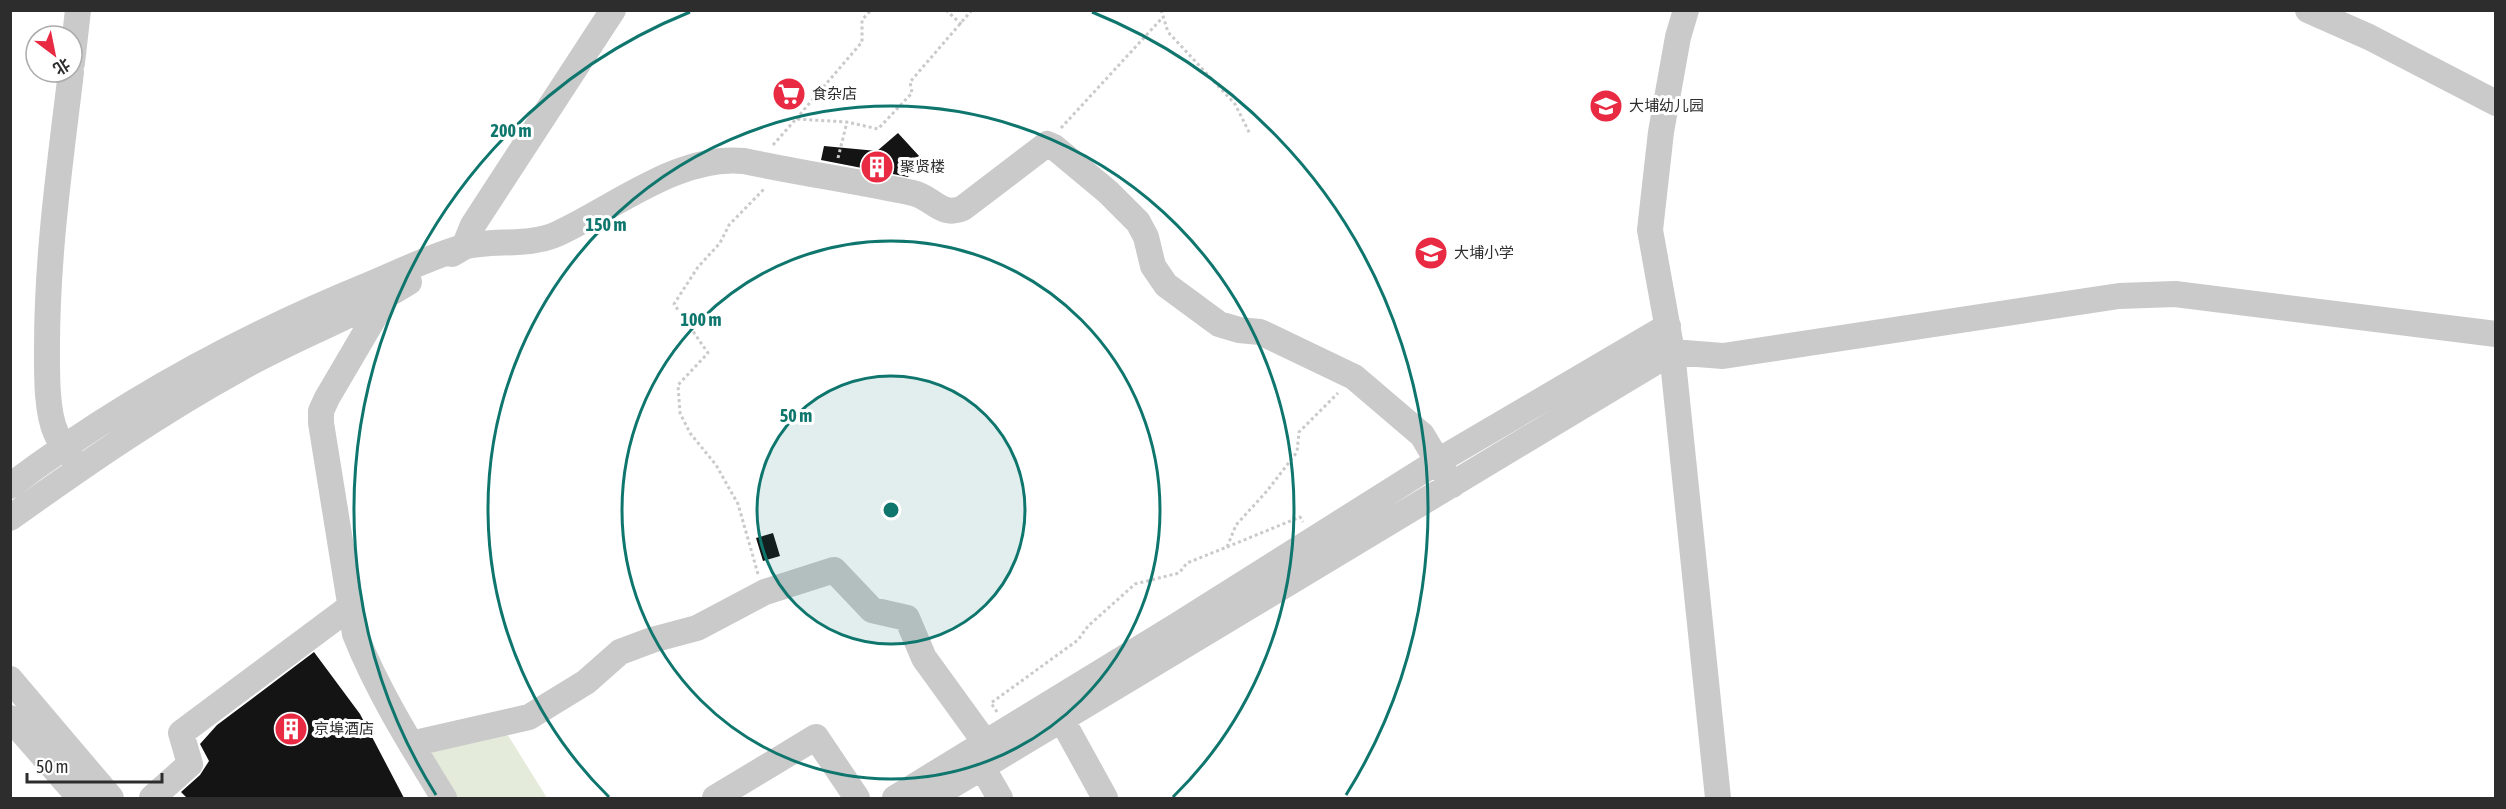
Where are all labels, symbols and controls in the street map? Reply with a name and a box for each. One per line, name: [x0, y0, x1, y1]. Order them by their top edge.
north arrow: [24, 24, 84, 84]
text: 北: [50, 55, 74, 79]
supermarket icon: 食杂店: [771, 76, 807, 112]
place label: 食杂店: [812, 85, 857, 102]
school or university icon: 大埔幼儿园: [1588, 88, 1624, 124]
place label: 大埔幼儿园: [1629, 97, 1704, 114]
text: 200 m: [491, 120, 531, 141]
building icon: 聚贤楼: [859, 149, 895, 185]
place label: 聚贤楼: [900, 158, 945, 175]
text: 150 m: [586, 214, 626, 235]
school or university icon: 大埔小学: [1413, 235, 1449, 271]
place label: 大埔小学: [1454, 244, 1514, 261]
text: 100 m: [681, 309, 721, 330]
text: 50 m: [780, 405, 812, 426]
centre of rings: [881, 500, 901, 520]
building icon: 京埠酒店: [273, 711, 309, 747]
place label: 京埠酒店: [314, 720, 374, 737]
scale bar: [27, 746, 162, 784]
text: 50 m: [36, 756, 68, 777]

